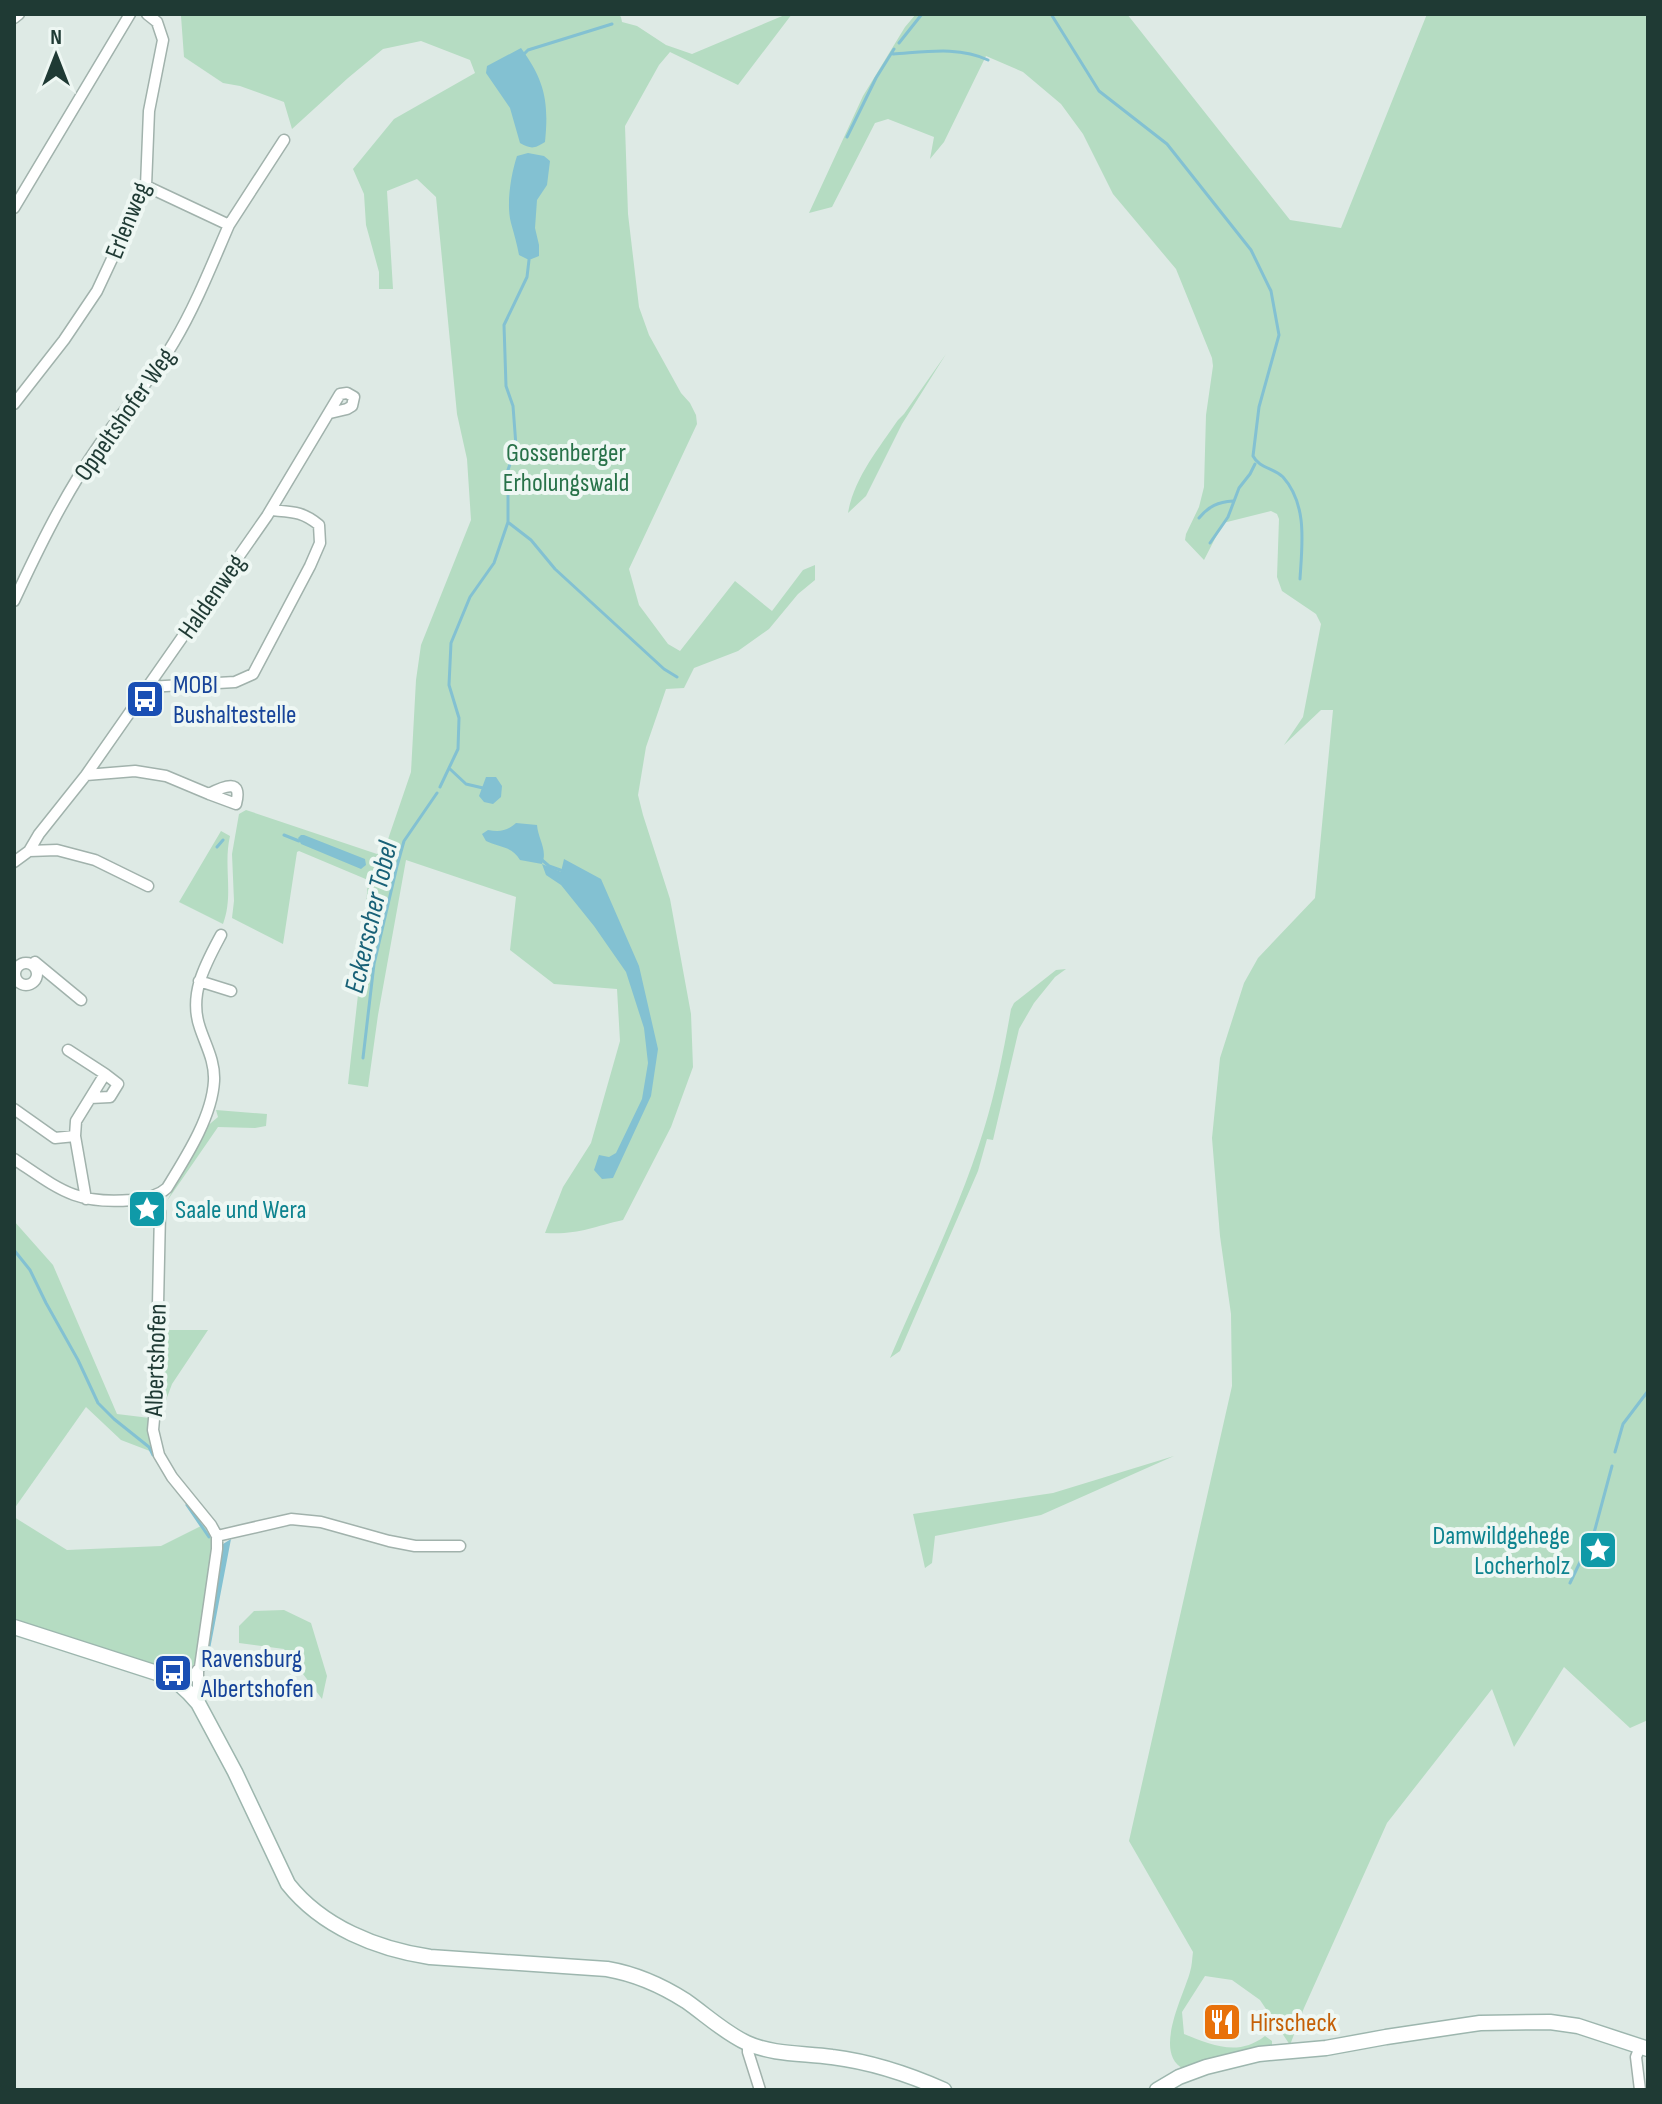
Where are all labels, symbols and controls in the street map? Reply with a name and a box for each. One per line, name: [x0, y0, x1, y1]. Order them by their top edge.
north arrow: [16, 16, 96, 96]
text: N: [50, 24, 62, 51]
street label: Erlenweg: [99, 178, 158, 263]
street label: Oppeltshofer Weg: [68, 343, 182, 487]
park label: Gossenberger Erholungswald: [503, 438, 629, 499]
street label: Haldenweg: [172, 549, 252, 645]
place label: MOBI Bushaltestelle: [173, 670, 297, 731]
bus stop icon: MOBI Bushaltestelle: [124, 678, 166, 720]
water label: Eckerscher Tobel: [338, 837, 405, 996]
place icon: Saale und Wera: [126, 1188, 168, 1230]
place label: Saale und Wera: [175, 1195, 307, 1226]
street label: Albertshofen: [139, 1303, 174, 1418]
place label: Damwildgehege Locherholz: [1433, 1521, 1570, 1582]
place icon: Damwildgehege Locherholz: [1577, 1529, 1619, 1571]
place label: Ravensburg Albertshofen: [200, 1644, 314, 1705]
bus stop icon: Ravensburg Albertshofen: [152, 1652, 194, 1694]
restaurant icon: Hirscheck: [1201, 2001, 1243, 2043]
place label: Hirscheck: [1250, 2008, 1337, 2039]

